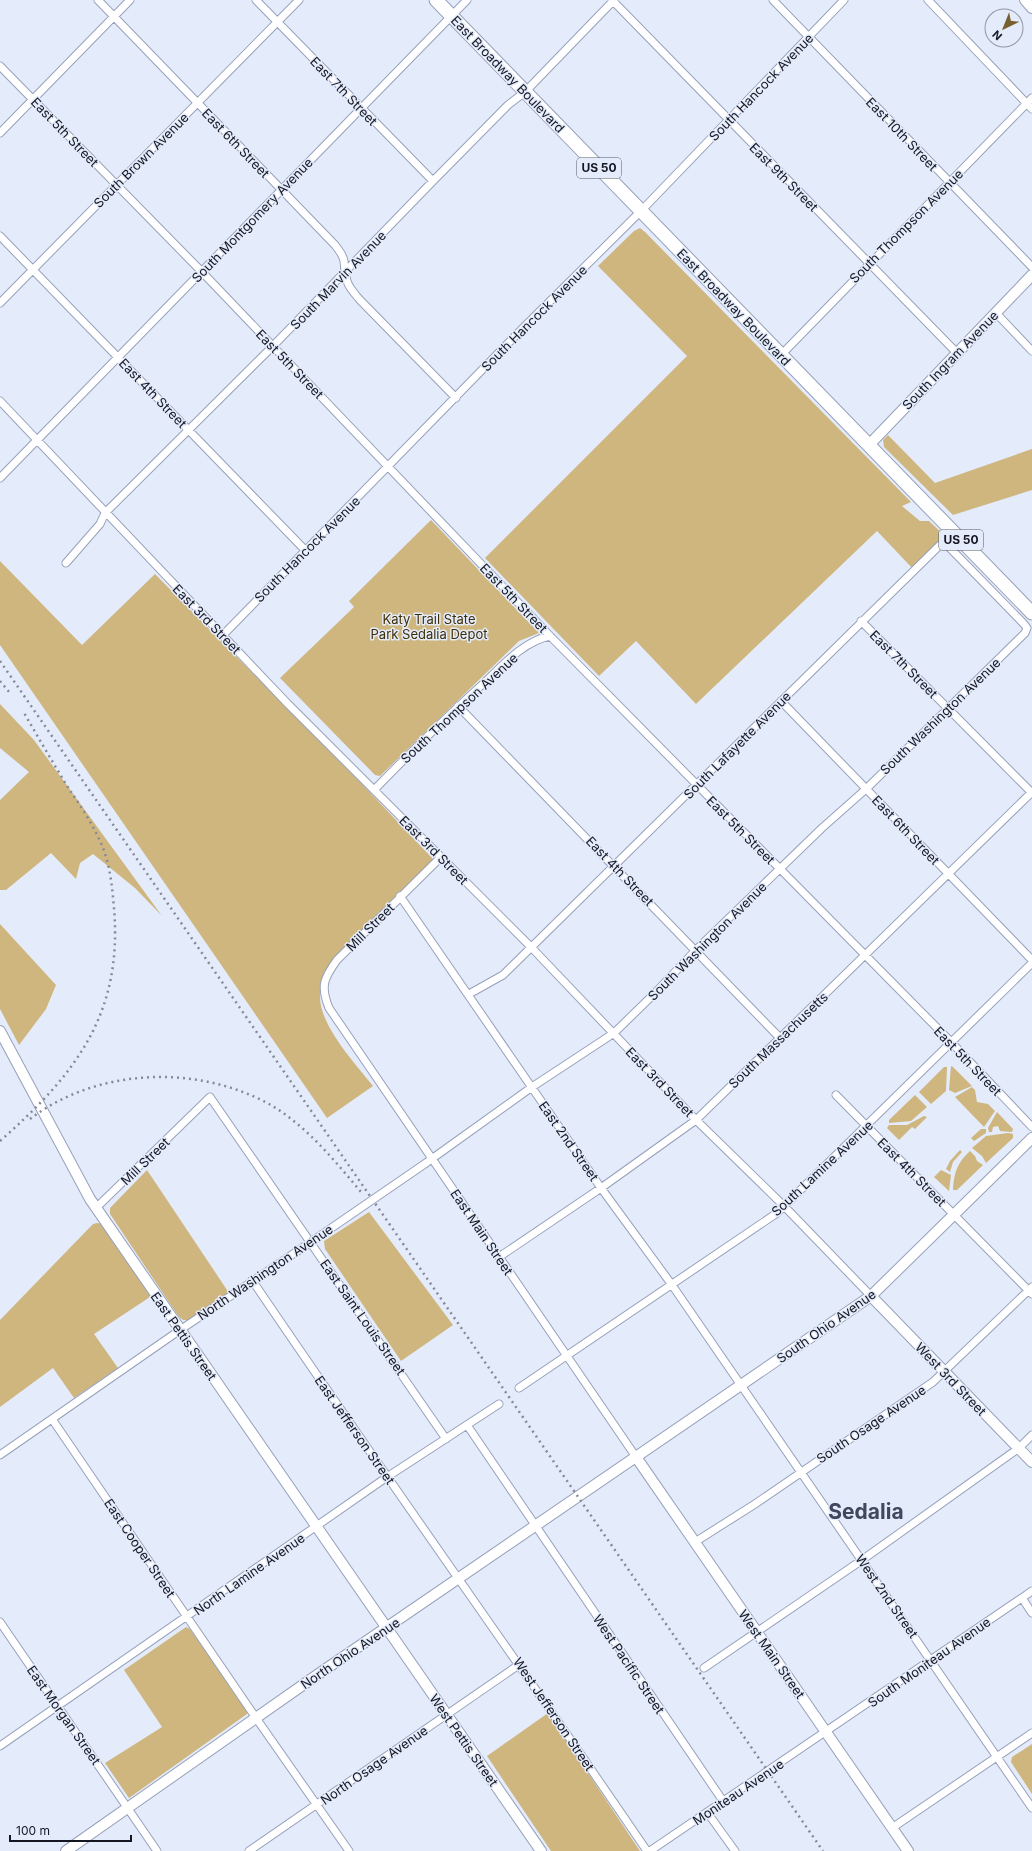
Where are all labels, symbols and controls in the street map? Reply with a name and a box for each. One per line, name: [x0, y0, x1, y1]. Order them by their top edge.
north arrow: [984, 8, 1024, 48]
street label: East Broadway Boulevard: [448, 12, 568, 136]
text: N: [989, 27, 1005, 43]
street label: South Hancock Avenue: [706, 30, 816, 144]
street label: East 7th Street: [307, 53, 381, 129]
street label: East 5th Street: [28, 94, 102, 170]
street label: East 10th Street: [863, 94, 941, 174]
street label: East 6th Street: [199, 105, 273, 181]
street label: South Brown Avenue: [90, 109, 192, 211]
street label: East 9th Street: [746, 139, 822, 215]
street label: South Montgomery Avenue: [188, 154, 316, 286]
road number: US 50: [577, 158, 621, 178]
street label: South Thompson Avenue: [846, 166, 966, 286]
street label: South Marvin Avenue: [287, 227, 389, 333]
street label: East Broadway Boulevard: [674, 245, 794, 369]
street label: South Hancock Avenue: [478, 262, 590, 374]
street label: South Ingram Avenue: [899, 307, 1001, 413]
street label: East 5th Street: [253, 326, 327, 402]
street label: East 4th Street: [116, 355, 190, 431]
street label: South Hancock Avenue: [251, 493, 363, 605]
road number: US 50: [939, 530, 983, 550]
street label: East 5th Street: [477, 560, 551, 636]
street label: East 3rd Street: [170, 581, 244, 657]
park label: Katy Trail State Park Sedalia Depot: [371, 611, 487, 642]
street label: East 7th Street: [867, 627, 941, 701]
street label: South Thompson Avenue: [397, 650, 521, 766]
street label: South Washington Avenue: [876, 654, 1004, 778]
street label: South Lafayette Avenue: [680, 688, 794, 802]
street label: East 5th Street: [703, 792, 779, 868]
street label: East 6th Street: [869, 792, 943, 868]
street label: East 3rd Street: [396, 812, 472, 888]
street label: East 4th Street: [583, 833, 657, 909]
street label: South Washington Avenue: [644, 878, 770, 1004]
street label: Mill Street: [343, 900, 397, 954]
street label: South Massachusetts: [725, 988, 831, 1091]
street label: East 5th Street: [931, 1023, 1005, 1099]
street label: East 3rd Street: [623, 1044, 697, 1120]
street label: East 2nd Street: [536, 1098, 602, 1184]
street label: South Lamine Avenue: [768, 1117, 876, 1219]
street label: Mill Street: [117, 1134, 173, 1188]
street label: East 4th Street: [874, 1134, 950, 1210]
street label: East Main Street: [447, 1186, 517, 1278]
street label: North Washington Avenue: [194, 1221, 336, 1323]
street label: East Saint Louis Street: [317, 1256, 409, 1378]
street label: South Ohio Avenue: [773, 1286, 879, 1366]
street label: East Pettis Street: [148, 1289, 220, 1383]
street label: West 3rd Street: [912, 1339, 990, 1419]
street label: East Jefferson Street: [312, 1373, 398, 1487]
street label: South Osage Avenue: [813, 1381, 929, 1467]
street label: East Cooper Street: [101, 1496, 179, 1600]
district label: Sedalia: [828, 1499, 904, 1524]
street label: North Lamine Avenue: [190, 1530, 308, 1618]
street label: West 2nd Street: [852, 1551, 922, 1641]
street label: West Main Street: [735, 1607, 809, 1701]
street label: West Pacific Street: [590, 1611, 668, 1717]
street label: North Ohio Avenue: [297, 1614, 403, 1692]
street label: South Moniteau Avenue: [865, 1614, 993, 1710]
street label: West Jefferson Street: [510, 1654, 598, 1774]
street label: East Morgan Street: [24, 1662, 104, 1768]
street label: West Pettis Street: [426, 1691, 502, 1789]
street label: North Osage Avenue: [317, 1722, 431, 1808]
street label: Moniteau Avenue: [689, 1756, 787, 1828]
scale bar: [10, 1817, 131, 1843]
text: 100 m: [16, 1823, 50, 1838]

